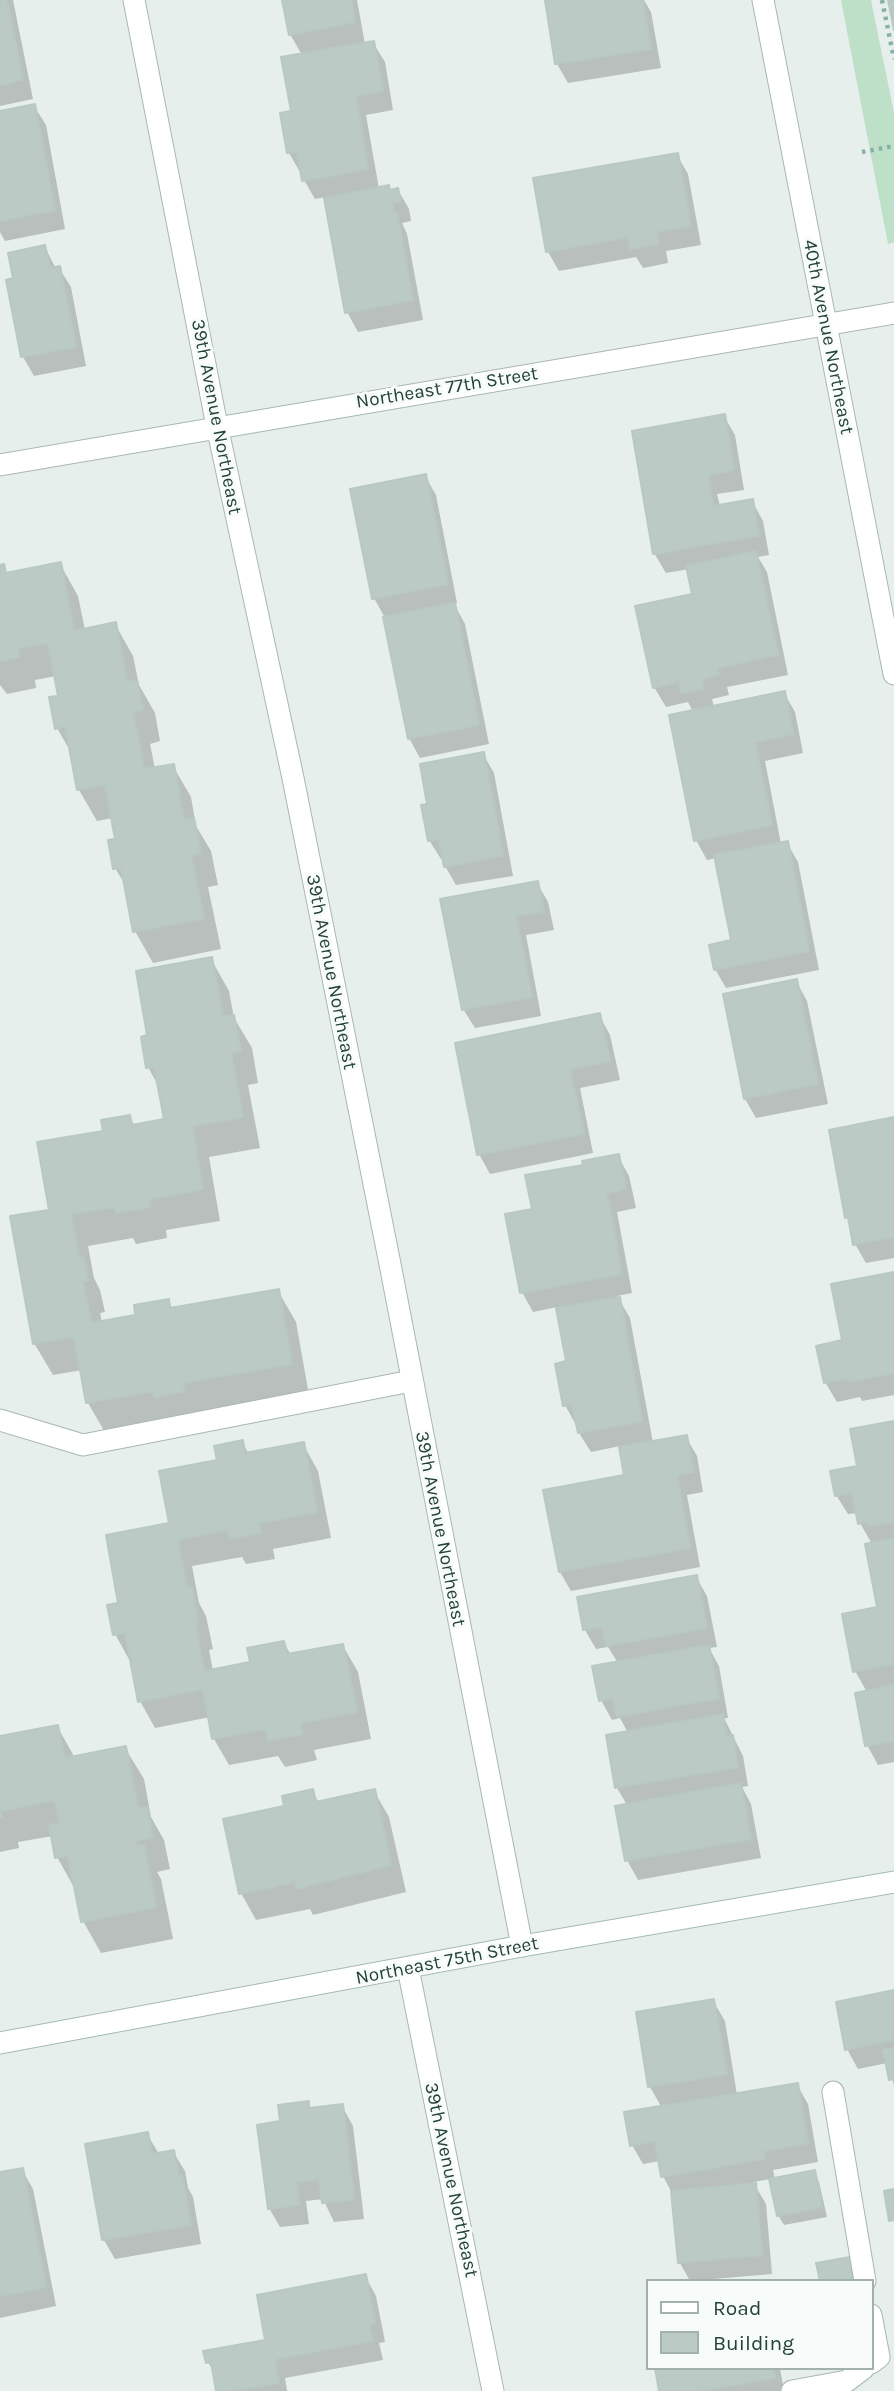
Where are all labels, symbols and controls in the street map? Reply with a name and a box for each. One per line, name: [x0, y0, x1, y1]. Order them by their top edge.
street label: 40th Avenue Northeast: [798, 238, 858, 436]
street label: 39th Avenue Northeast: [186, 317, 246, 517]
street label: Northeast 77th Street: [354, 362, 540, 414]
street label: 39th Avenue Northeast: [301, 872, 361, 1072]
street label: 39th Avenue Northeast: [410, 1429, 470, 1629]
street label: Northeast 75th Street: [354, 1932, 540, 1990]
street label: 39th Avenue Northeast: [419, 2080, 483, 2280]
legend: [646, 2279, 873, 2370]
text: Road: [713, 2296, 761, 2320]
text: Building: [713, 2331, 794, 2355]

